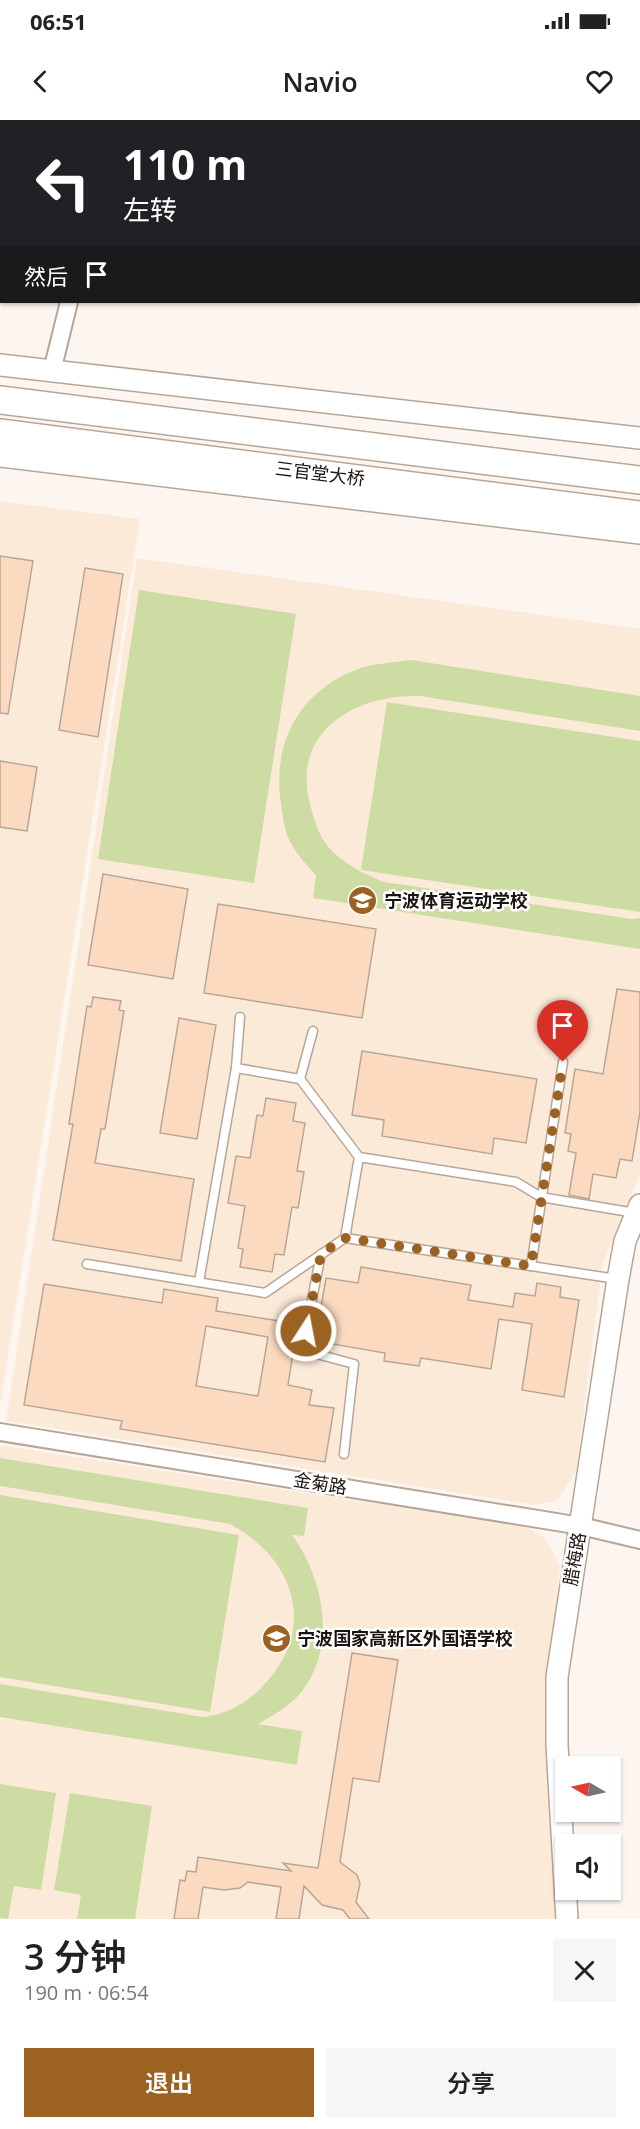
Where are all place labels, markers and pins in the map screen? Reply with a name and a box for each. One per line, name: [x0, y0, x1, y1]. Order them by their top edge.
school or university icon: 宁波体育运动学校: [347, 885, 379, 917]
place label: 宁波体育运动学校: [384, 888, 528, 912]
pin: [537, 1000, 588, 1062]
school or university icon: 宁波国家高新区外国语学校: [260, 1623, 292, 1655]
place label: 宁波国家高新区外国语学校: [297, 1626, 513, 1650]

